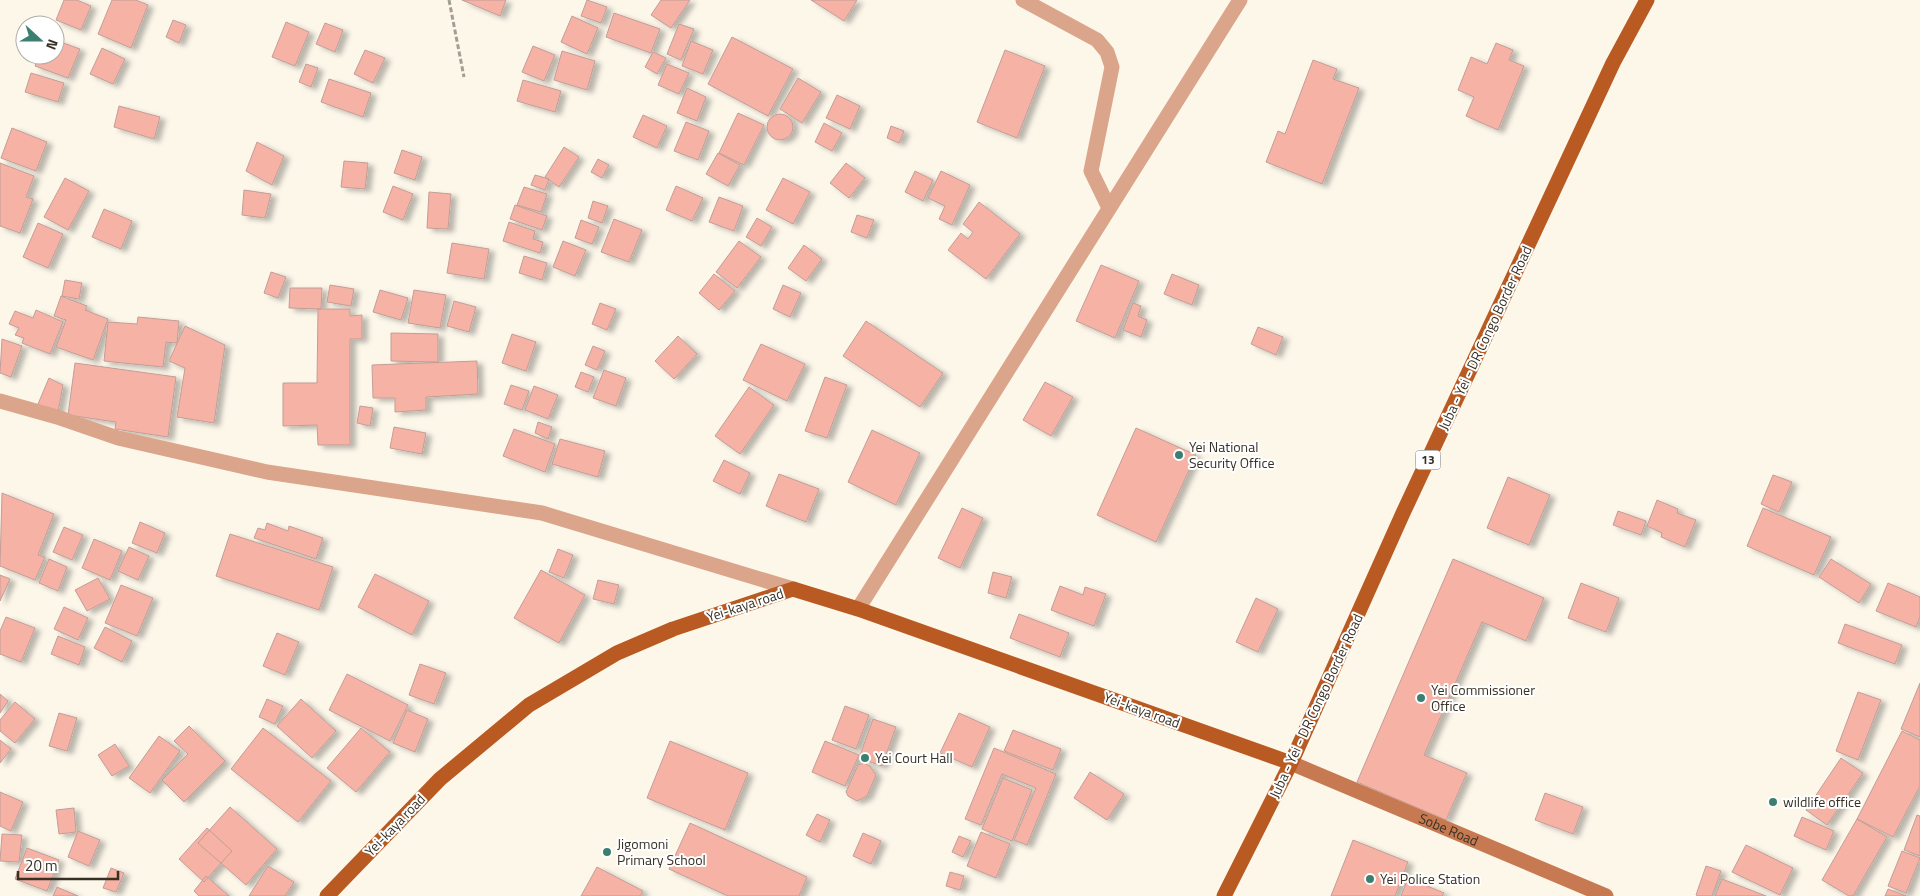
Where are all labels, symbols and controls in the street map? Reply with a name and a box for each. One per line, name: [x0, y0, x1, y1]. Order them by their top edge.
north arrow: [15, 15, 65, 65]
text: N: [41, 37, 64, 53]
street label: Juba - Yei - DR Congo Border Road: [1432, 242, 1537, 433]
place label: Yei National Security Office: [1189, 436, 1275, 473]
marker: Yei National Security Office: [1173, 449, 1185, 461]
road number: 13: [1416, 450, 1440, 470]
street label: Yei-kaya road: [704, 582, 786, 627]
street label: Juba - Yei - DR Congo Border Road: [1263, 610, 1368, 801]
place label: Yei Commissioner Office: [1431, 679, 1535, 716]
street label: Yei-kaya road: [1101, 686, 1183, 733]
marker: Yei Commissioner Office: [1415, 692, 1427, 704]
place label: Yei Court Hall: [875, 747, 953, 768]
marker: Yei Court Hall: [859, 752, 871, 764]
street label: Yei-kaya road: [359, 789, 430, 861]
place label: wildlife office: [1783, 791, 1861, 812]
marker: wildlife office: [1767, 796, 1779, 808]
street label: Sobe Road: [1416, 807, 1482, 851]
place label: Jigomoni Primary School: [617, 833, 706, 870]
marker: Jigomoni Primary School: [601, 846, 613, 858]
scale bar: [18, 848, 118, 880]
text: 20 m: [25, 854, 58, 877]
place label: Yei Police Station: [1380, 868, 1480, 889]
marker: Yei Police Station: [1364, 873, 1376, 885]

